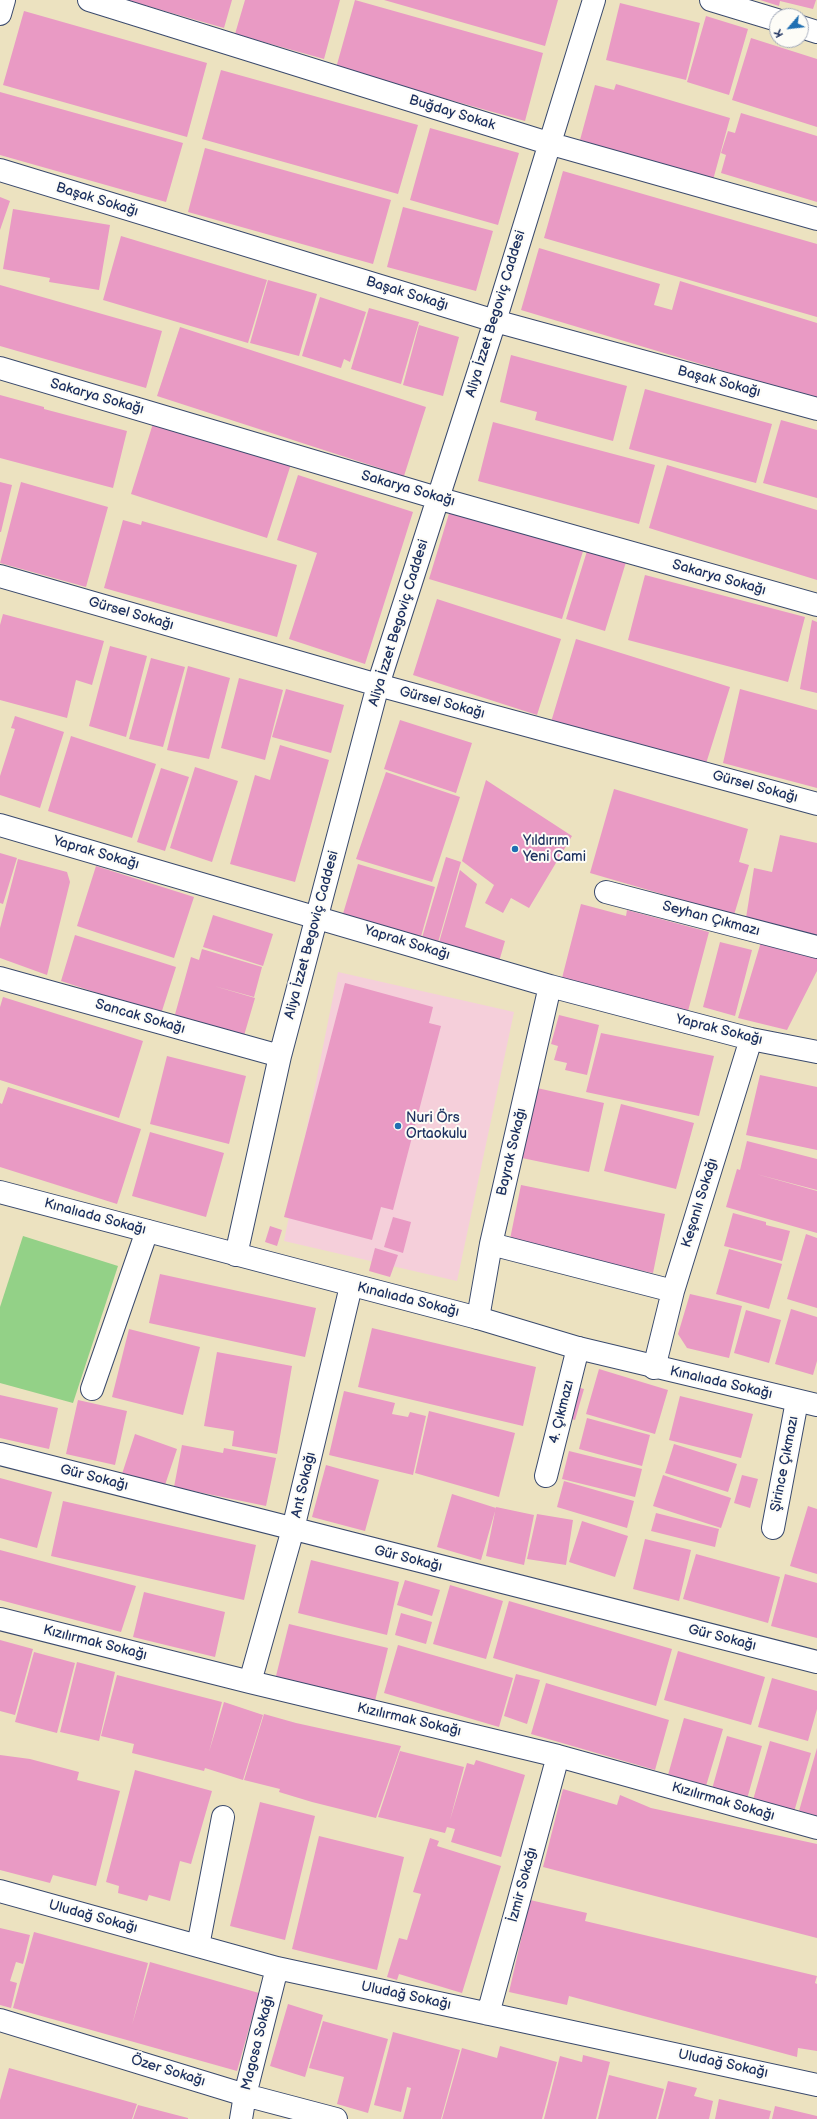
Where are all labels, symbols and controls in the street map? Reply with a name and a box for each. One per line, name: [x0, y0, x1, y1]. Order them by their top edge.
north arrow: [769, 8, 809, 48]
text: K: [771, 27, 786, 40]
street label: Buğday Sokak: [407, 92, 497, 134]
street label: Başak Sokağı: [54, 179, 140, 221]
street label: Aliya İzzet Begoviç Caddesi: [463, 228, 529, 400]
street label: Başak Sokağı: [364, 273, 450, 315]
street label: Başak Sokağı: [676, 363, 762, 401]
street label: Sakarya Sokağı: [48, 376, 146, 418]
street label: Sakarya Sokağı: [359, 468, 457, 510]
street label: Aliya İzzet Begoviç Caddesi: [366, 537, 432, 709]
street label: Sakarya Sokağı: [670, 557, 768, 599]
street label: Gürsel Sokağı: [86, 594, 176, 634]
street label: Gürsel Sokağı: [397, 684, 487, 722]
street label: Gürsel Sokağı: [710, 768, 800, 806]
street label: Yaprak Sokağı: [51, 833, 141, 873]
place label: Yıldırım Yeni Cami: [523, 833, 586, 866]
marker: Yıldırım Yeni Cami: [510, 844, 520, 854]
street label: Aliya İzzet Begoviç Caddesi: [281, 849, 343, 1021]
street label: Seyhan Çıkmazı: [661, 898, 761, 940]
street label: Yaprak Sokağı: [362, 922, 452, 964]
street label: Sancak Sokağı: [93, 996, 187, 1038]
street label: Yaprak Sokağı: [674, 1011, 764, 1049]
street label: Bayrak Sokağı: [494, 1106, 530, 1198]
place label: Nuri Örs Ortaokulu: [406, 1110, 467, 1142]
marker: Nuri Örs Ortaokulu: [393, 1121, 403, 1131]
street label: Keşanlı Sokağı: [678, 1156, 722, 1250]
street label: Kınalıada Sokağı: [42, 1195, 148, 1239]
street label: Kınalıada Sokağı: [355, 1279, 461, 1321]
street label: Kınalıada Sokağı: [668, 1363, 774, 1403]
street label: 4. Çıkmazı: [546, 1379, 578, 1445]
street label: Şirince Çıkmazı: [767, 1415, 803, 1513]
street label: Ant Sokağı: [288, 1451, 320, 1519]
street label: Gür Sokağı: [58, 1461, 130, 1495]
street label: Gür Sokağı: [372, 1542, 444, 1576]
street label: Gür Sokağı: [686, 1621, 758, 1655]
street label: Kızılırmak Sokağı: [41, 1622, 149, 1664]
street label: Kızılırmak Sokağı: [355, 1700, 463, 1740]
street label: Kızılırmak Sokağı: [670, 1779, 776, 1825]
street label: İzmir Sokağı: [505, 1846, 541, 1924]
street label: Uludağ Sokağı: [47, 1897, 139, 1937]
street label: Uludağ Sokağı: [360, 1978, 452, 2014]
street label: Magosa Sokağı: [238, 1994, 278, 2092]
street label: Uludağ Sokağı: [677, 2046, 769, 2082]
street label: Özer Sokağı: [129, 2052, 207, 2090]

